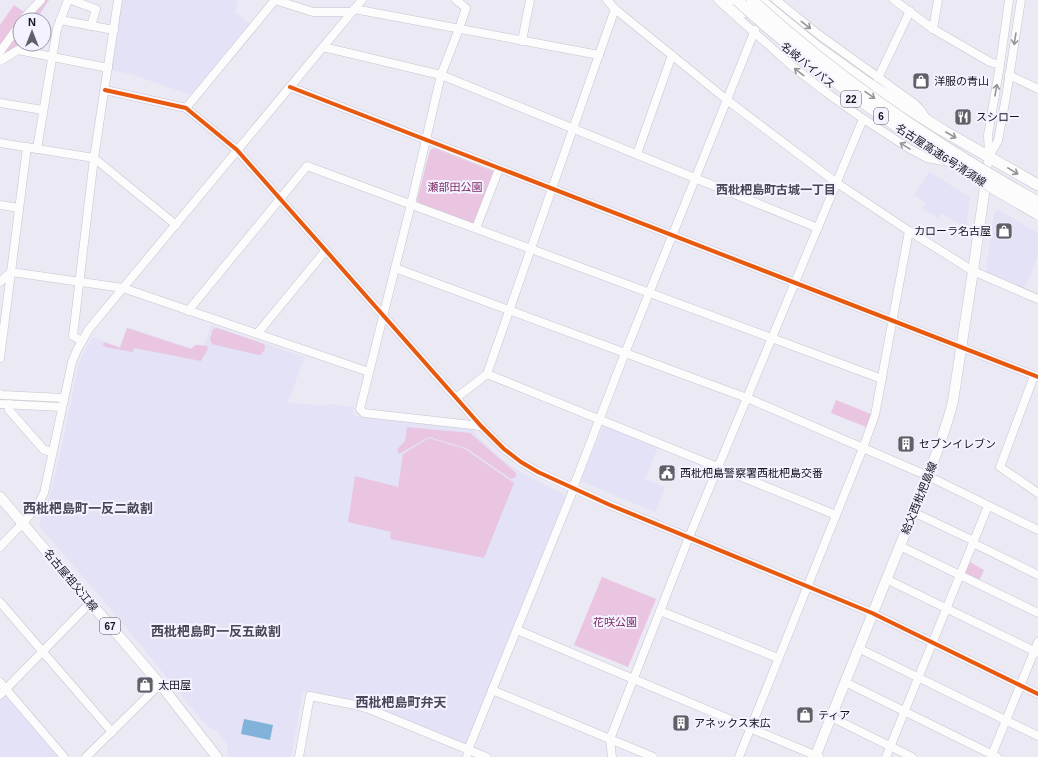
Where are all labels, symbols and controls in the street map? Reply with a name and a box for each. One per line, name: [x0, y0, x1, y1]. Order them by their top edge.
north arrow: [12, 12, 52, 52]
text: N: [28, 16, 36, 28]
one-way arrow: [801, 21, 812, 29]
one-way arrow: [1011, 32, 1019, 45]
street label: 名岐バイパス: [779, 40, 837, 90]
one-way arrow: [794, 67, 805, 76]
shop icon: 洋服の青山: [911, 71, 931, 91]
place label: 洋服の青山: [934, 75, 989, 87]
one-way arrow: [992, 84, 1000, 97]
road number: 22: [841, 91, 861, 107]
one-way arrow: [864, 91, 875, 99]
restaurant icon: スシロー: [953, 107, 973, 127]
road number: 6: [874, 108, 888, 124]
place label: スシロー: [976, 111, 1020, 123]
street label: 名古屋高速6号清須線: [894, 121, 988, 189]
one-way arrow: [945, 132, 957, 140]
one-way arrow: [900, 142, 911, 150]
one-way arrow: [1007, 168, 1019, 176]
park label: 瀬部田公園: [428, 181, 483, 193]
district label: 西枇杷島町古城一丁目: [716, 183, 836, 197]
shop icon: カローラ名古屋: [994, 221, 1014, 241]
place label: カローラ名古屋: [914, 225, 991, 237]
building icon: セブンイレブン: [896, 434, 916, 454]
place label: セブンイレブン: [919, 438, 996, 450]
street label: 給父西枇杷島線: [899, 460, 939, 536]
public building icon: 西枇杷島警察署西枇杷島交番: [657, 463, 677, 483]
place label: 西枇杷島警察署西枇杷島交番: [680, 467, 823, 479]
district label: 西枇杷島町一反二畝割: [23, 501, 153, 516]
street label: 名古屋祖父江線: [42, 547, 100, 613]
park label: 花咲公園: [593, 616, 637, 628]
road number: 67: [100, 618, 120, 634]
district label: 西枇杷島町一反五畝割: [151, 624, 281, 639]
shop icon: 太田屋: [135, 675, 155, 695]
place label: 太田屋: [158, 679, 191, 691]
district label: 西枇杷島町弁天: [355, 695, 447, 710]
shop icon: ティア: [795, 705, 815, 725]
place label: ティア: [818, 709, 850, 721]
building icon: アネックス末広: [671, 713, 691, 733]
place label: アネックス末広: [694, 717, 771, 729]

